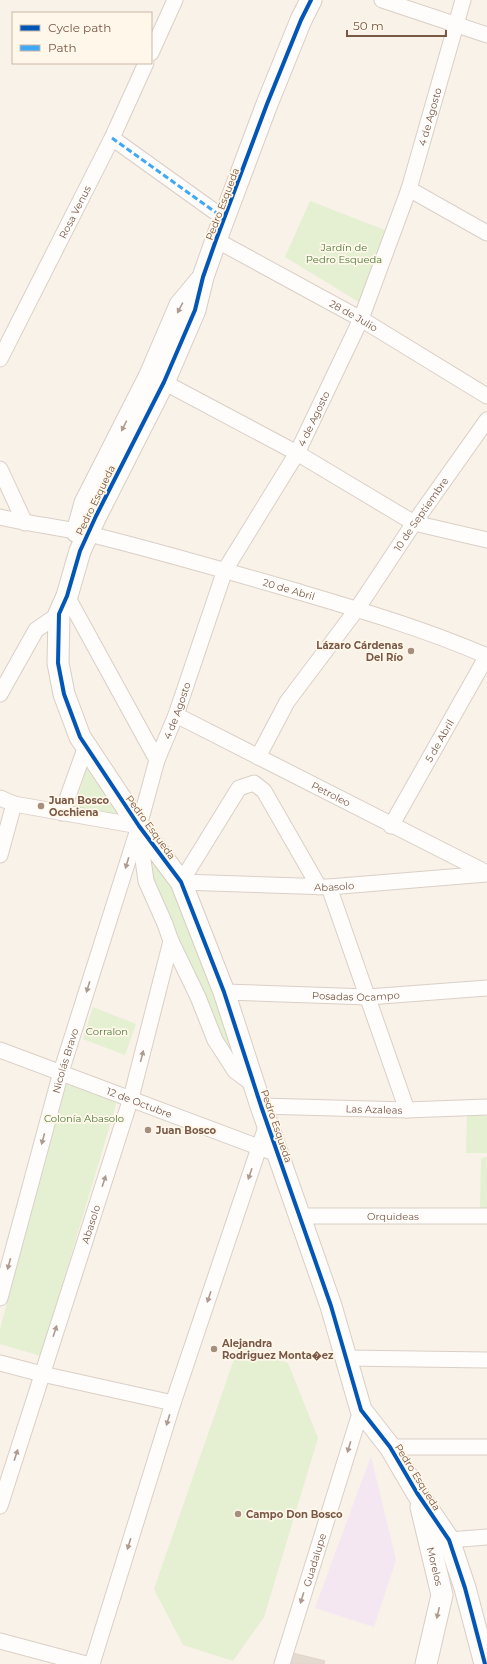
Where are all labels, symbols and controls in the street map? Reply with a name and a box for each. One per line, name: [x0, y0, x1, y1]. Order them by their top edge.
legend: [12, 12, 152, 64]
scale bar: [347, 12, 446, 38]
text: 50 m: [353, 18, 384, 33]
text: Cycle path: [48, 20, 111, 35]
text: Path: [48, 40, 77, 55]
street label: 4 de Agosto: [416, 86, 445, 148]
street label: Pedro Esqueda: [203, 166, 242, 242]
street label: Rosa Venus: [56, 183, 94, 241]
park label: Jardín de Pedro Esqueda: [306, 241, 382, 266]
street label: 28 de Julio: [327, 297, 380, 335]
one-way arrow: [176, 302, 183, 314]
street label: 4 de Agosto: [295, 389, 333, 449]
one-way arrow: [121, 420, 128, 431]
street label: Pedro Esqueda: [73, 463, 118, 537]
street label: 10 de Septiembre: [391, 475, 452, 554]
street label: 20 de Abril: [261, 576, 316, 603]
place label: Lázaro Cárdenas Del Río: [316, 639, 404, 664]
marker: Lázaro Cárdenas Del Río: [406, 646, 416, 656]
street label: 4 de Agosto: [161, 680, 194, 741]
street label: 5 de Abril: [422, 717, 457, 765]
street label: Petroleo: [309, 779, 353, 810]
street label: Pedro Esqueda: [123, 793, 178, 862]
place label: Juan Bosco Occhiena: [48, 794, 110, 819]
marker: Juan Bosco Occhiena: [36, 801, 46, 811]
one-way arrow: [124, 857, 130, 869]
street label: Abasolo: [314, 879, 355, 894]
one-way arrow: [85, 981, 91, 993]
street label: Posadas Ocampo: [312, 989, 400, 1004]
park label: Corralon: [86, 1025, 128, 1038]
street label: Nicolás Bravo: [50, 1027, 81, 1095]
one-way arrow: [139, 1050, 145, 1063]
street label: 12 de Octubre: [105, 1085, 174, 1121]
street label: Pedro Esqueda: [258, 1088, 295, 1164]
street label: Las Azaleas: [345, 1102, 403, 1117]
park label: Colonía Abasolo: [44, 1112, 124, 1125]
place label: Juan Bosco: [155, 1124, 217, 1137]
marker: Juan Bosco: [143, 1125, 153, 1135]
one-way arrow: [40, 1133, 46, 1145]
one-way arrow: [247, 1168, 253, 1180]
one-way arrow: [101, 1175, 107, 1187]
street label: Abasolo: [79, 1203, 103, 1245]
street label: Orquideas: [367, 1210, 419, 1223]
one-way arrow: [6, 1258, 12, 1270]
one-way arrow: [206, 1291, 212, 1303]
one-way arrow: [52, 1325, 58, 1337]
place label: Alejandra Rodriguez Monta�ez: [221, 1337, 334, 1362]
marker: Alejandra Rodriguez Monta�ez: [209, 1344, 219, 1354]
one-way arrow: [165, 1415, 171, 1427]
street label: Pedro Esqueda: [392, 1441, 443, 1513]
one-way arrow: [346, 1442, 352, 1454]
one-way arrow: [13, 1449, 19, 1461]
place label: Campo Don Bosco: [246, 1508, 343, 1521]
marker: Campo Don Bosco: [233, 1509, 243, 1519]
street label: Guadalupe: [300, 1532, 329, 1588]
one-way arrow: [126, 1539, 132, 1551]
street label: Morelos: [424, 1546, 446, 1587]
one-way arrow: [299, 1592, 305, 1604]
one-way arrow: [435, 1606, 441, 1619]

